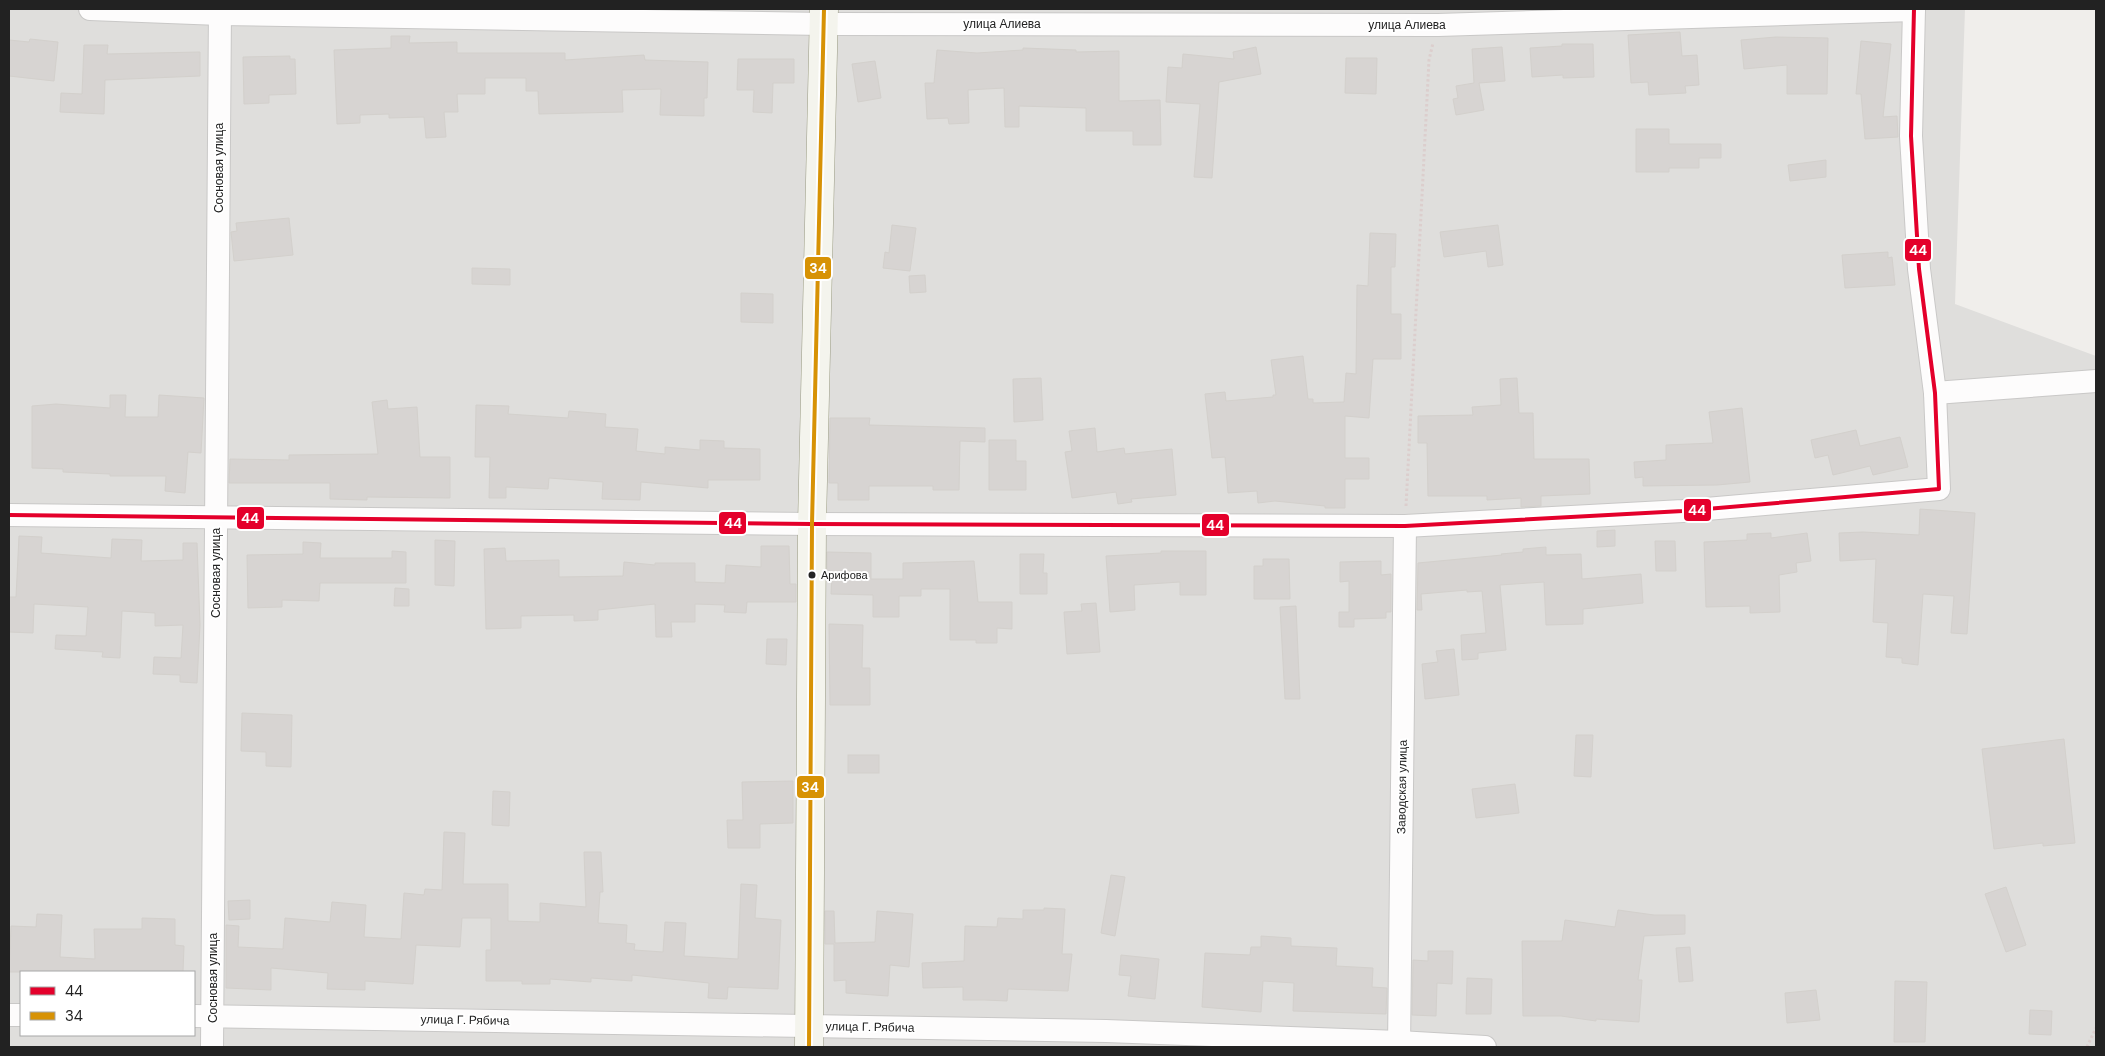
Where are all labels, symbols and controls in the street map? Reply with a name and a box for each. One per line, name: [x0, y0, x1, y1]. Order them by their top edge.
street label: улица Алиева: [963, 16, 1041, 32]
street label: улица Алиева: [1368, 17, 1446, 33]
street label: Сосновая улица: [211, 123, 227, 213]
line badge: 44: [1904, 238, 1932, 262]
text: 44: [1909, 241, 1927, 259]
line badge: 34: [804, 256, 832, 280]
text: 34: [809, 259, 827, 277]
line badge: 44: [1683, 498, 1712, 522]
text: 44: [1688, 501, 1706, 519]
line badge: 44: [236, 506, 265, 530]
text: 44: [241, 509, 259, 527]
line badge: 44: [718, 511, 747, 535]
line badge: 44: [1201, 513, 1230, 537]
text: 44: [724, 514, 742, 532]
text: 44: [1206, 516, 1224, 534]
street label: Сосновая улица: [208, 528, 224, 618]
place label: Арифова: [821, 568, 868, 582]
marker: Арифова: [807, 570, 817, 580]
street label: Заводская улица: [1393, 739, 1411, 834]
line badge: 34: [796, 775, 825, 799]
text: 34: [801, 778, 819, 796]
street label: Сосновая улица: [205, 933, 221, 1023]
legend: [20, 971, 195, 1036]
text: 44: [65, 981, 83, 1001]
text: 34: [65, 1006, 83, 1026]
street label: улица Г. Рябича: [420, 1011, 510, 1029]
street label: улица Г. Рябича: [825, 1018, 915, 1036]

